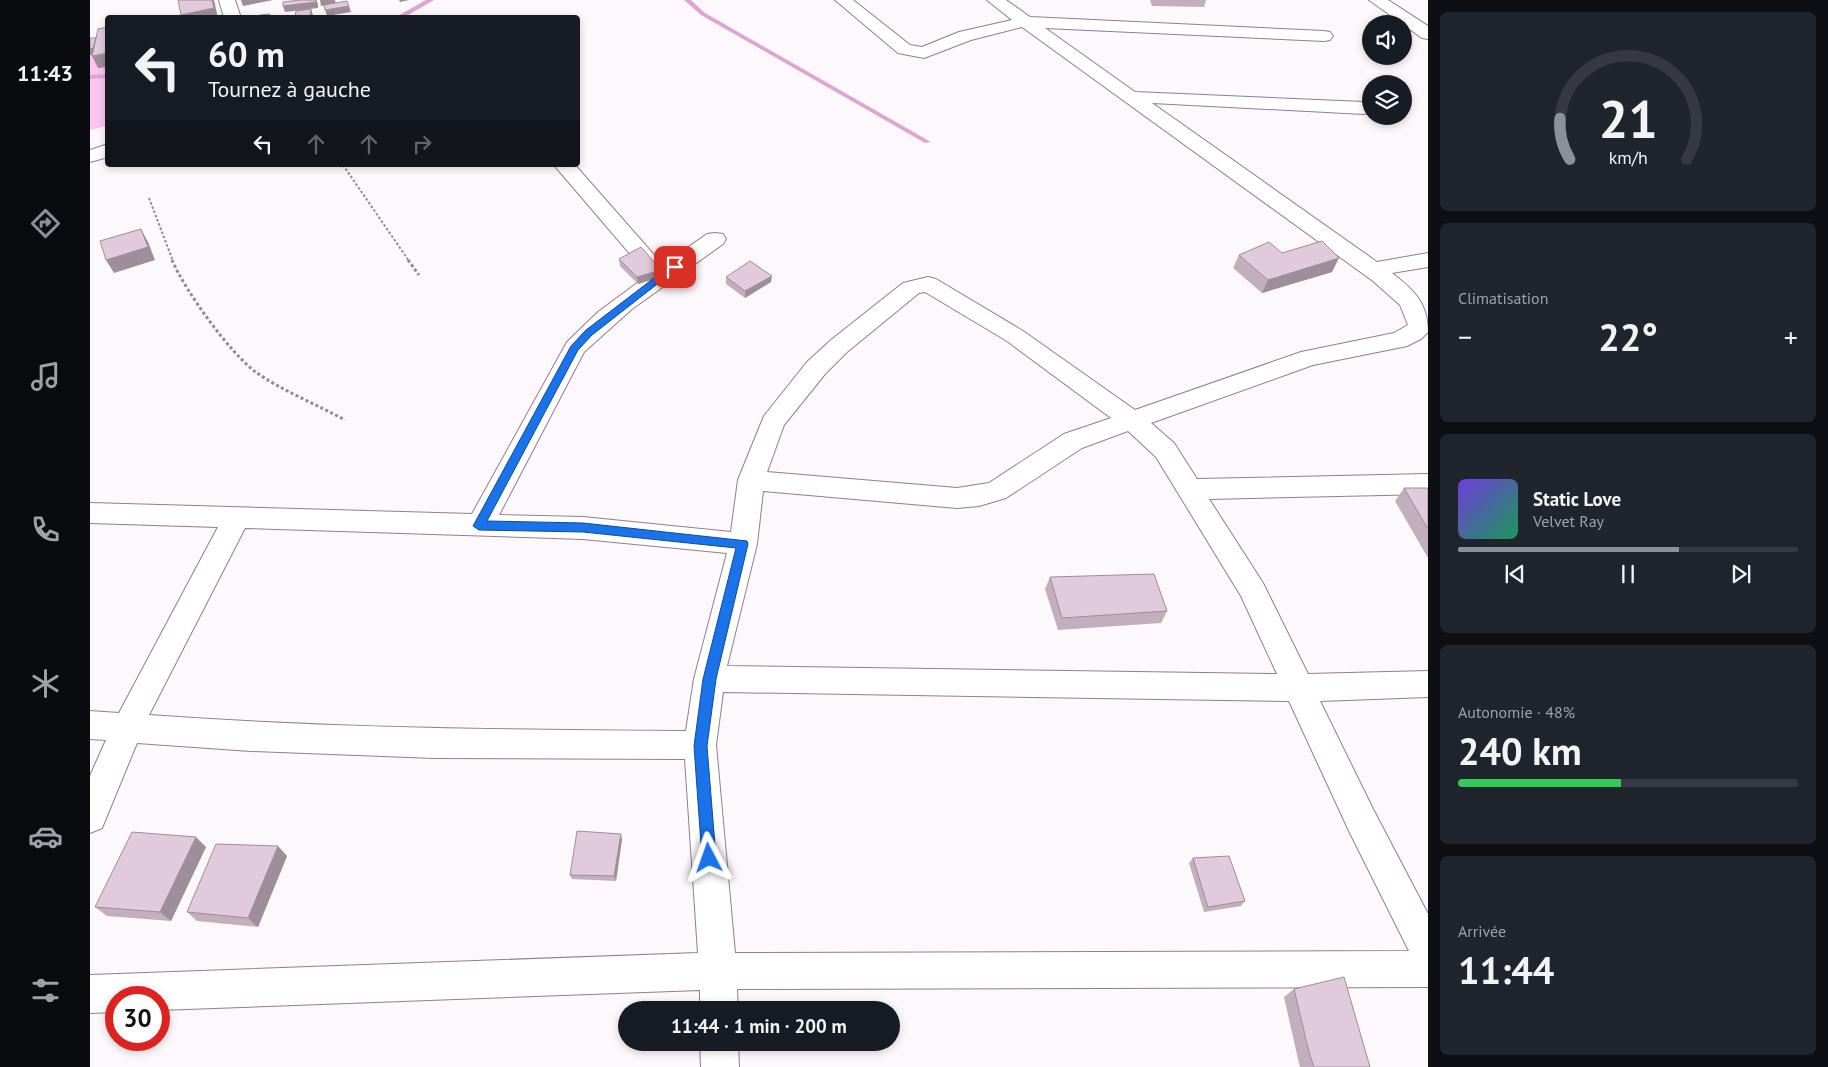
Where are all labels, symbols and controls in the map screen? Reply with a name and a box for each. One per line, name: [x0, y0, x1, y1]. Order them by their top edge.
map controls: [1362, 15, 1412, 125]
button: sound: [1362, 15, 1412, 65]
text: 60 m: [208, 31, 285, 77]
icon: left: [125, 35, 190, 100]
text: 11:43: [17, 59, 73, 87]
text: Tournez à gauche: [208, 75, 371, 103]
button: layers: [1362, 75, 1412, 125]
text: 21: [1599, 85, 1657, 152]
icon: left: [249, 130, 277, 158]
icon: ahead: [302, 130, 330, 158]
icon: ahead: [355, 130, 383, 158]
icon: right: [408, 130, 436, 158]
text: km/h: [1608, 146, 1648, 169]
icon: directions: [28, 206, 63, 241]
pin: [654, 246, 696, 288]
icon: arrive: [661, 253, 689, 281]
text: Climatisation: [1458, 288, 1548, 308]
text: 22°: [1598, 312, 1658, 361]
text: −: [1458, 318, 1472, 355]
text: +: [1784, 318, 1798, 355]
icon: music: [28, 359, 63, 394]
text: Static Love: [1533, 487, 1621, 511]
text: Velvet Ray: [1533, 511, 1604, 531]
icon: phone: [28, 512, 63, 547]
icon: previous: [1501, 560, 1529, 588]
icon: pause: [1614, 560, 1642, 588]
icon: next: [1727, 560, 1755, 588]
icon: climate: [28, 666, 63, 701]
text: Autonomie · 48%: [1458, 702, 1575, 722]
text: 240 km: [1458, 726, 1582, 775]
icon: car: [28, 819, 63, 854]
position arrow: [682, 831, 734, 883]
text: Arrivée: [1458, 921, 1506, 941]
text: 11:44: [1458, 945, 1554, 994]
icon: filters: [28, 973, 63, 1008]
speed limit sign: 30: [105, 986, 170, 1051]
text: 11:44 · 1 min · 200 m: [671, 1014, 847, 1038]

